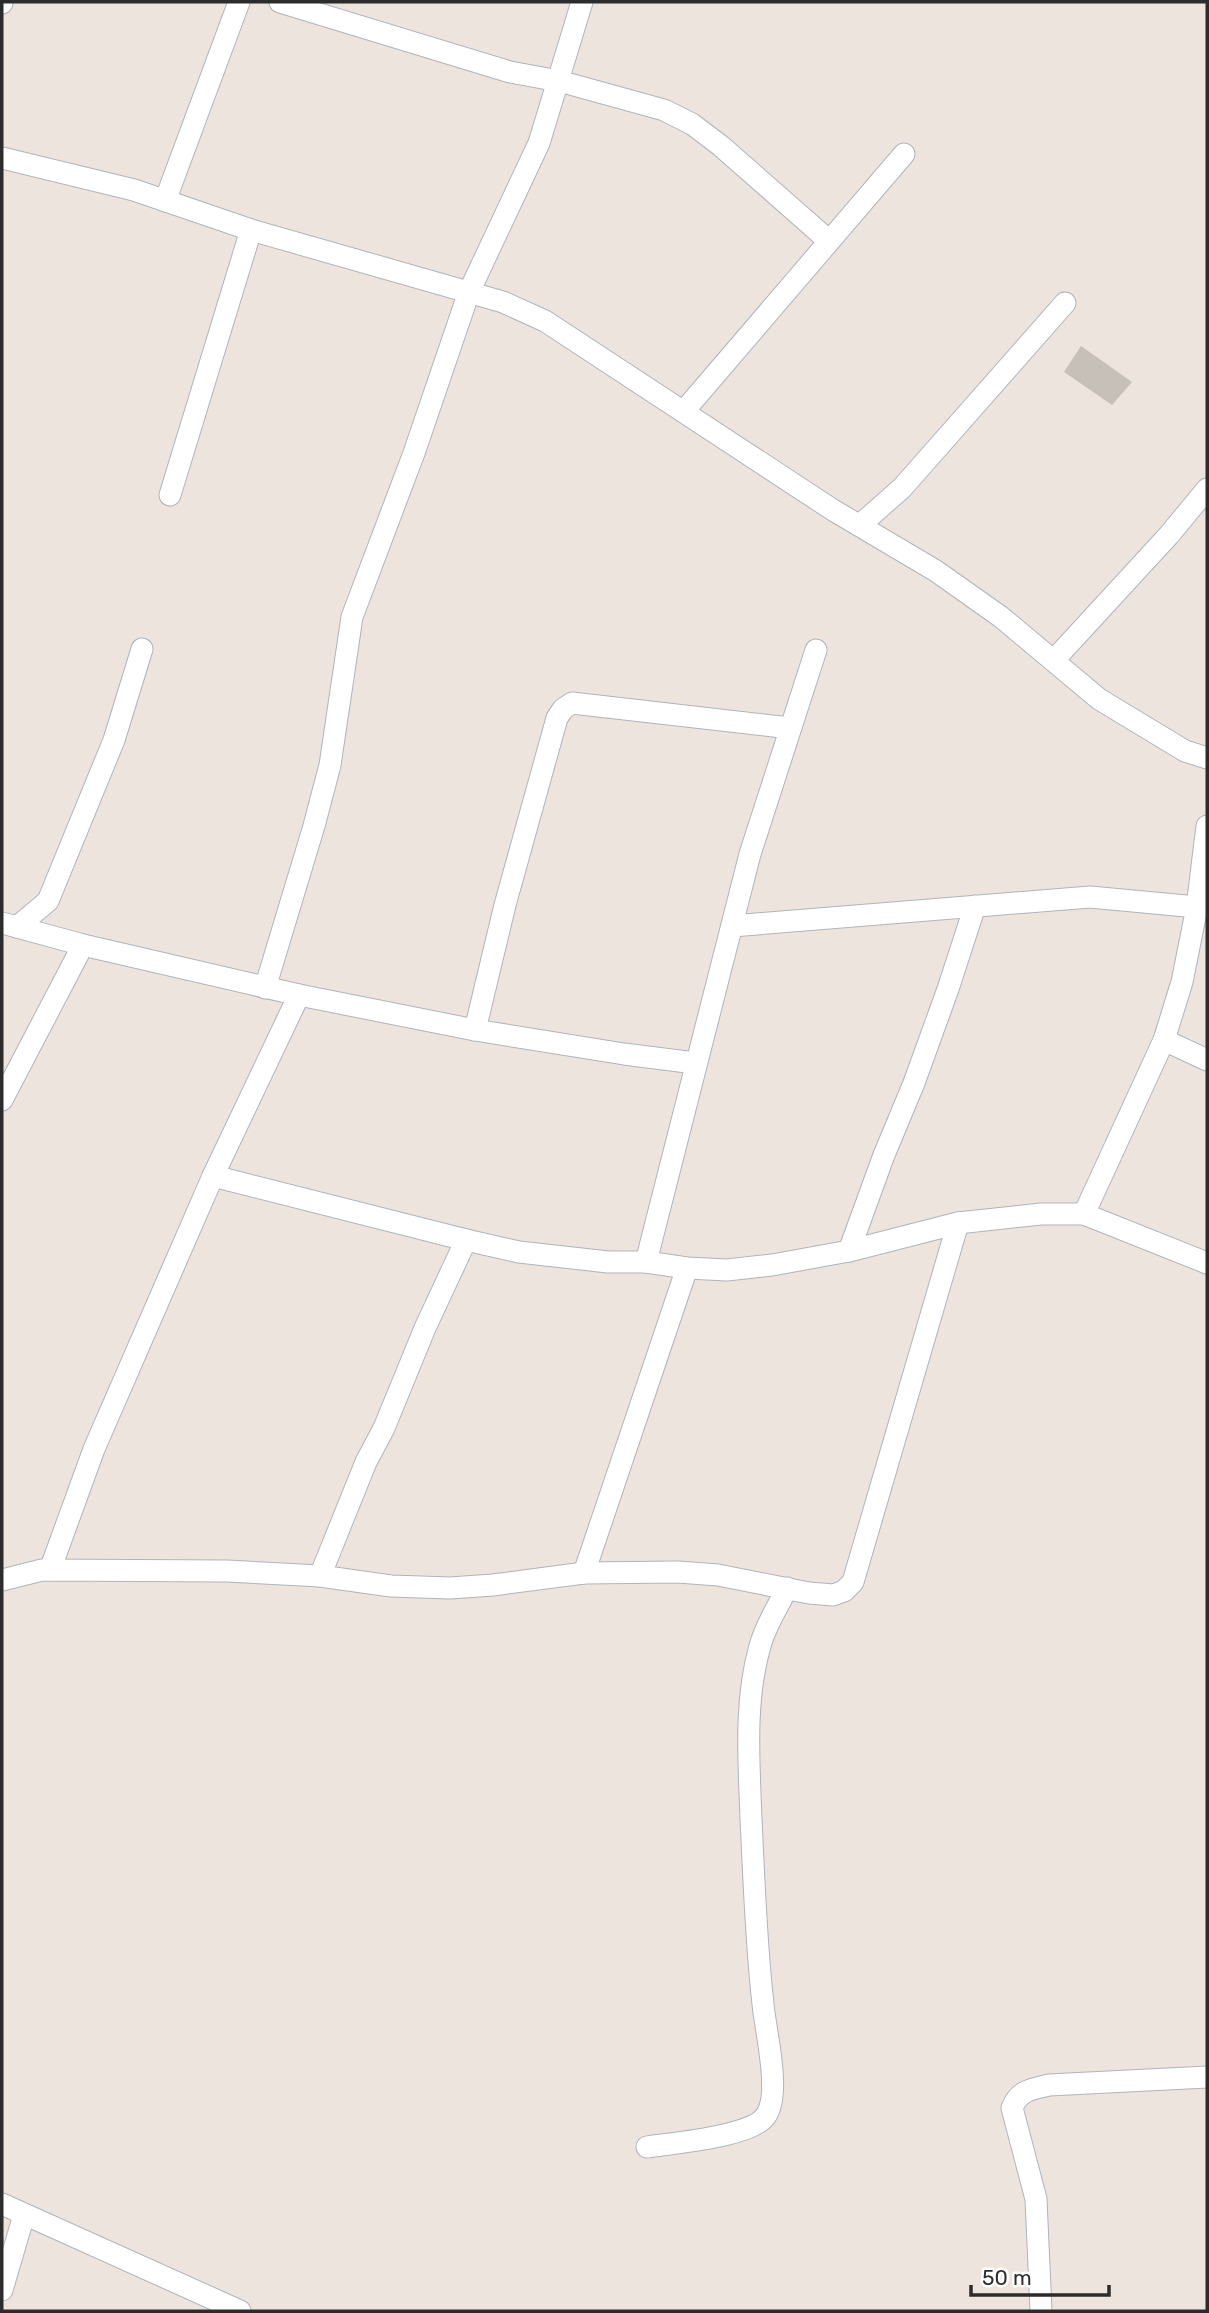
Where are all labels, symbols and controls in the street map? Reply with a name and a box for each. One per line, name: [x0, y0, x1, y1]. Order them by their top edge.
scale bar: [971, 2254, 1109, 2298]
text: 50 m: [982, 2265, 1032, 2290]

